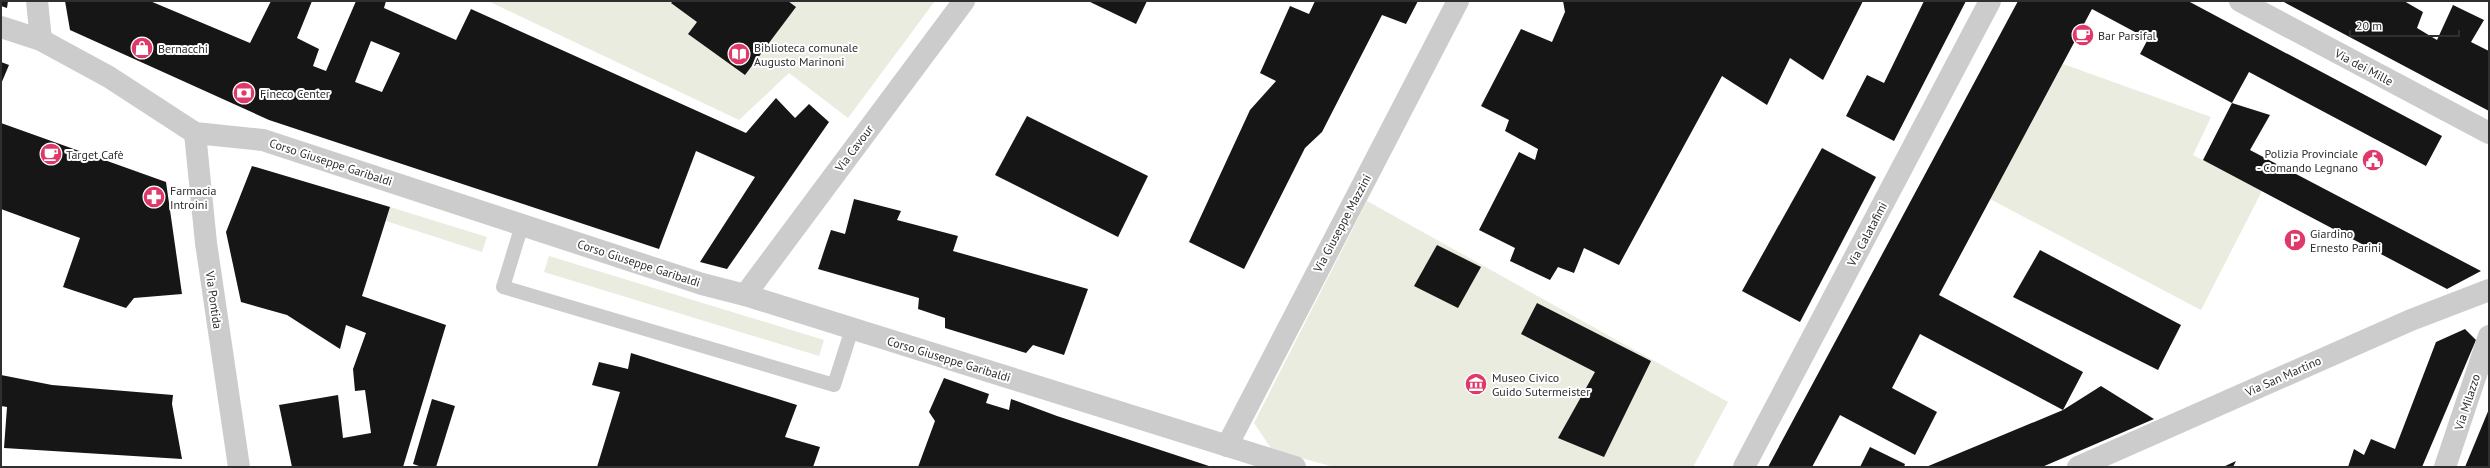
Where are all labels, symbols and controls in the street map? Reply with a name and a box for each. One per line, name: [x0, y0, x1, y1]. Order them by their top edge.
scale bar: [2350, 12, 2459, 38]
text: 20 m: [2356, 18, 2382, 33]
cafe icon: Bar Parsifal: [2070, 22, 2096, 48]
place label: Bar Parsifal: [2098, 28, 2157, 43]
shop icon: Bernacchi: [129, 35, 155, 61]
place label: Biblioteca comunale Augusto Marinoni: [754, 40, 858, 69]
place label: Bernacchi: [158, 41, 208, 56]
library icon: Biblioteca comunale Augusto Marinoni: [726, 41, 752, 67]
street label: Via dei Mille: [2331, 45, 2396, 89]
bank icon: Fineco Center: [231, 80, 257, 106]
place label: Fineco Center: [260, 86, 330, 101]
street label: Via Cavour: [831, 122, 876, 175]
street label: Corso Giuseppe Garibaldi: [268, 135, 394, 189]
cafe icon: Target Cafè: [38, 141, 64, 167]
place label: Polizia Provinciale - Comando Legnano: [2257, 146, 2358, 175]
place label: Target Cafè: [66, 147, 124, 162]
public building icon: Polizia Provinciale - Comando Legnano: [2360, 147, 2386, 173]
street label: Via Giuseppe Mazzini: [1309, 171, 1374, 275]
place label: Farmacia Introini: [170, 183, 217, 212]
pharmacy icon: Farmacia Introini: [141, 184, 167, 210]
street label: Via Calatafimi: [1843, 199, 1890, 270]
place label: Giardino Ernesto Parini: [2310, 226, 2381, 255]
parking icon: Giardino Ernesto Parini: [2282, 227, 2308, 253]
street label: Corso Giuseppe Garibaldi: [576, 236, 702, 290]
street label: Via Pontida: [202, 269, 225, 330]
street label: Corso Giuseppe Garibaldi: [885, 333, 1013, 385]
street label: Via San Martino: [2242, 353, 2323, 400]
place label: Museo Civico Guido Sutermeister: [1492, 370, 1590, 399]
museum icon: Museo Civico Guido Sutermeister: [1463, 371, 1489, 397]
street label: Via Milazzo: [2451, 372, 2483, 433]

